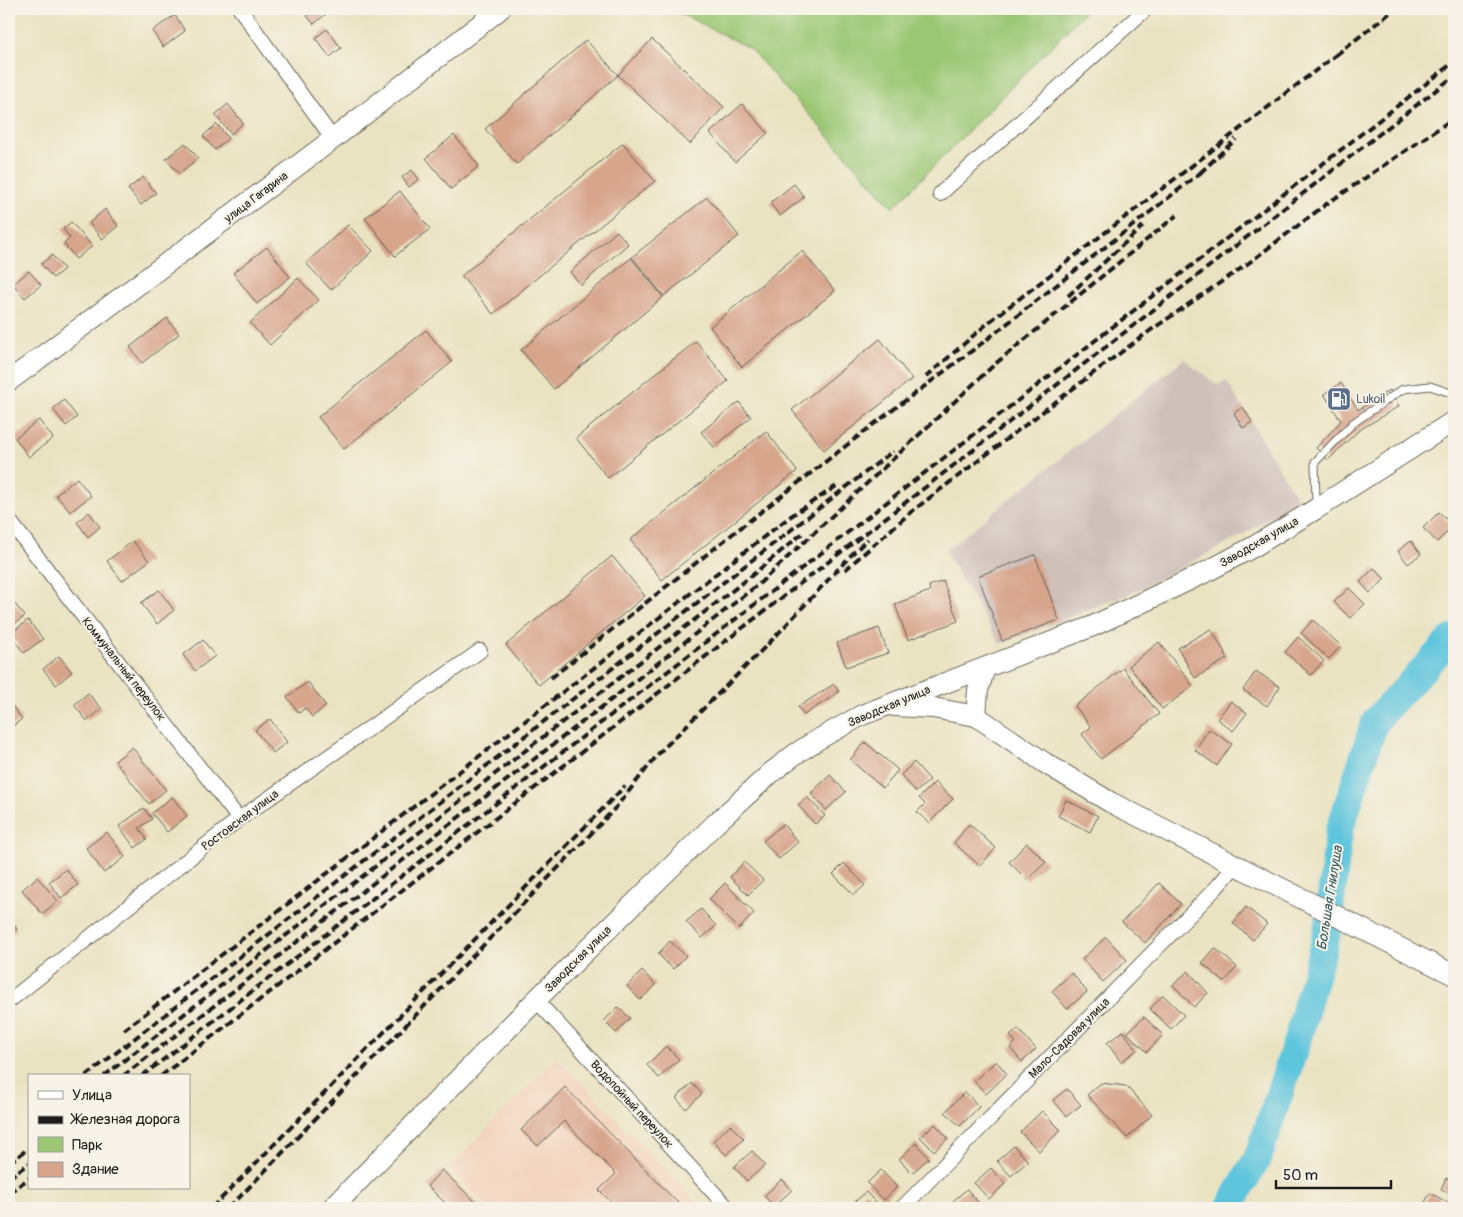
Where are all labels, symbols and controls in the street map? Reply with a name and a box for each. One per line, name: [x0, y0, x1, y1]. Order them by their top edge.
street label: улица Гагарина: [221, 168, 292, 227]
fuel station icon: Lukoil: [1326, 386, 1352, 412]
place label: Lukoil: [1356, 392, 1385, 407]
street label: Заводская улица: [1217, 514, 1302, 571]
street label: Коммунальный переулок: [78, 614, 169, 724]
street label: Заводская улица: [846, 682, 933, 731]
street label: Ростовская улица: [199, 786, 282, 854]
water label: Большая Гнилуша: [1313, 843, 1346, 951]
street label: Заводская улица: [542, 923, 615, 996]
street label: Мало-Садовая улица: [1026, 994, 1113, 1082]
street label: Водопойный переулок: [587, 1057, 676, 1151]
legend: [28, 1074, 190, 1190]
text: Улица: [72, 1086, 112, 1105]
text: Железная дорога: [70, 1110, 180, 1129]
text: Парк: [72, 1136, 103, 1155]
scale bar: [1276, 1157, 1390, 1189]
text: Здание: [72, 1160, 119, 1179]
text: 50 m: [1283, 1166, 1318, 1185]

